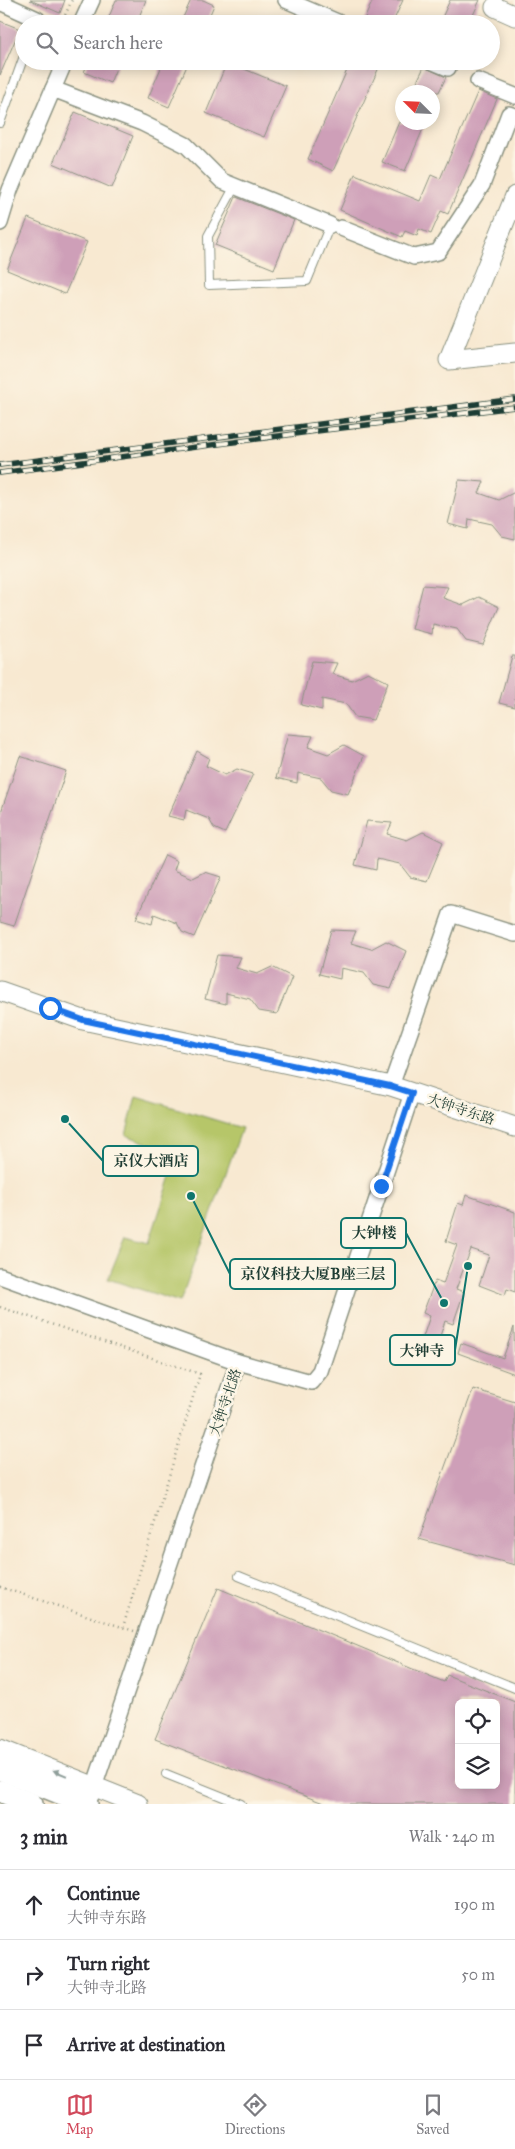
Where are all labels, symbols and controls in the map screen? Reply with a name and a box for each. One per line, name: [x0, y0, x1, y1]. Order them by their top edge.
search box: [15, 15, 500, 70]
icon: search: [33, 29, 61, 57]
text: Search here: [73, 31, 163, 54]
north arrow: [395, 85, 440, 130]
route start: [39, 997, 62, 1020]
street label: 大钟寺东路: [425, 1091, 497, 1128]
callout: 京仪大酒店: [103, 1146, 198, 1176]
text: 京仪大酒店: [113, 1152, 189, 1170]
route end: [370, 1175, 393, 1198]
callout: 大钟楼: [341, 1218, 406, 1248]
text: 大钟楼: [351, 1224, 397, 1242]
callout: 京仪科技大厦B座三层: [230, 1259, 395, 1289]
text: 京仪科技大厦B座三层: [241, 1265, 385, 1283]
callout: 大钟寺: [390, 1335, 455, 1365]
text: 大钟寺: [399, 1342, 445, 1360]
street label: 大钟寺北路: [206, 1366, 245, 1438]
map controls: [455, 1699, 500, 1789]
button: locate: [455, 1699, 500, 1744]
button: layers: [455, 1744, 500, 1789]
one-way arrow: [53, 1769, 68, 1776]
text: 3 min: [20, 1824, 68, 1850]
text: Walk · 240 m: [409, 1827, 495, 1846]
text: Continue: [67, 1882, 140, 1905]
icon: ahead: [20, 1891, 48, 1919]
text: 190 m: [454, 1895, 495, 1914]
text: 大钟寺东路: [67, 1908, 147, 1927]
text: Turn right: [67, 1952, 150, 1975]
icon: right: [20, 1961, 48, 1989]
text: 50 m: [461, 1965, 495, 1984]
text: 大钟寺北路: [67, 1978, 147, 1997]
icon: arrive: [20, 2031, 48, 2059]
text: Arrive at destination: [67, 2033, 225, 2056]
tab: Map: [66, 2091, 94, 2138]
tab: Directions: [225, 2091, 285, 2138]
tab: Saved: [416, 2091, 449, 2138]

